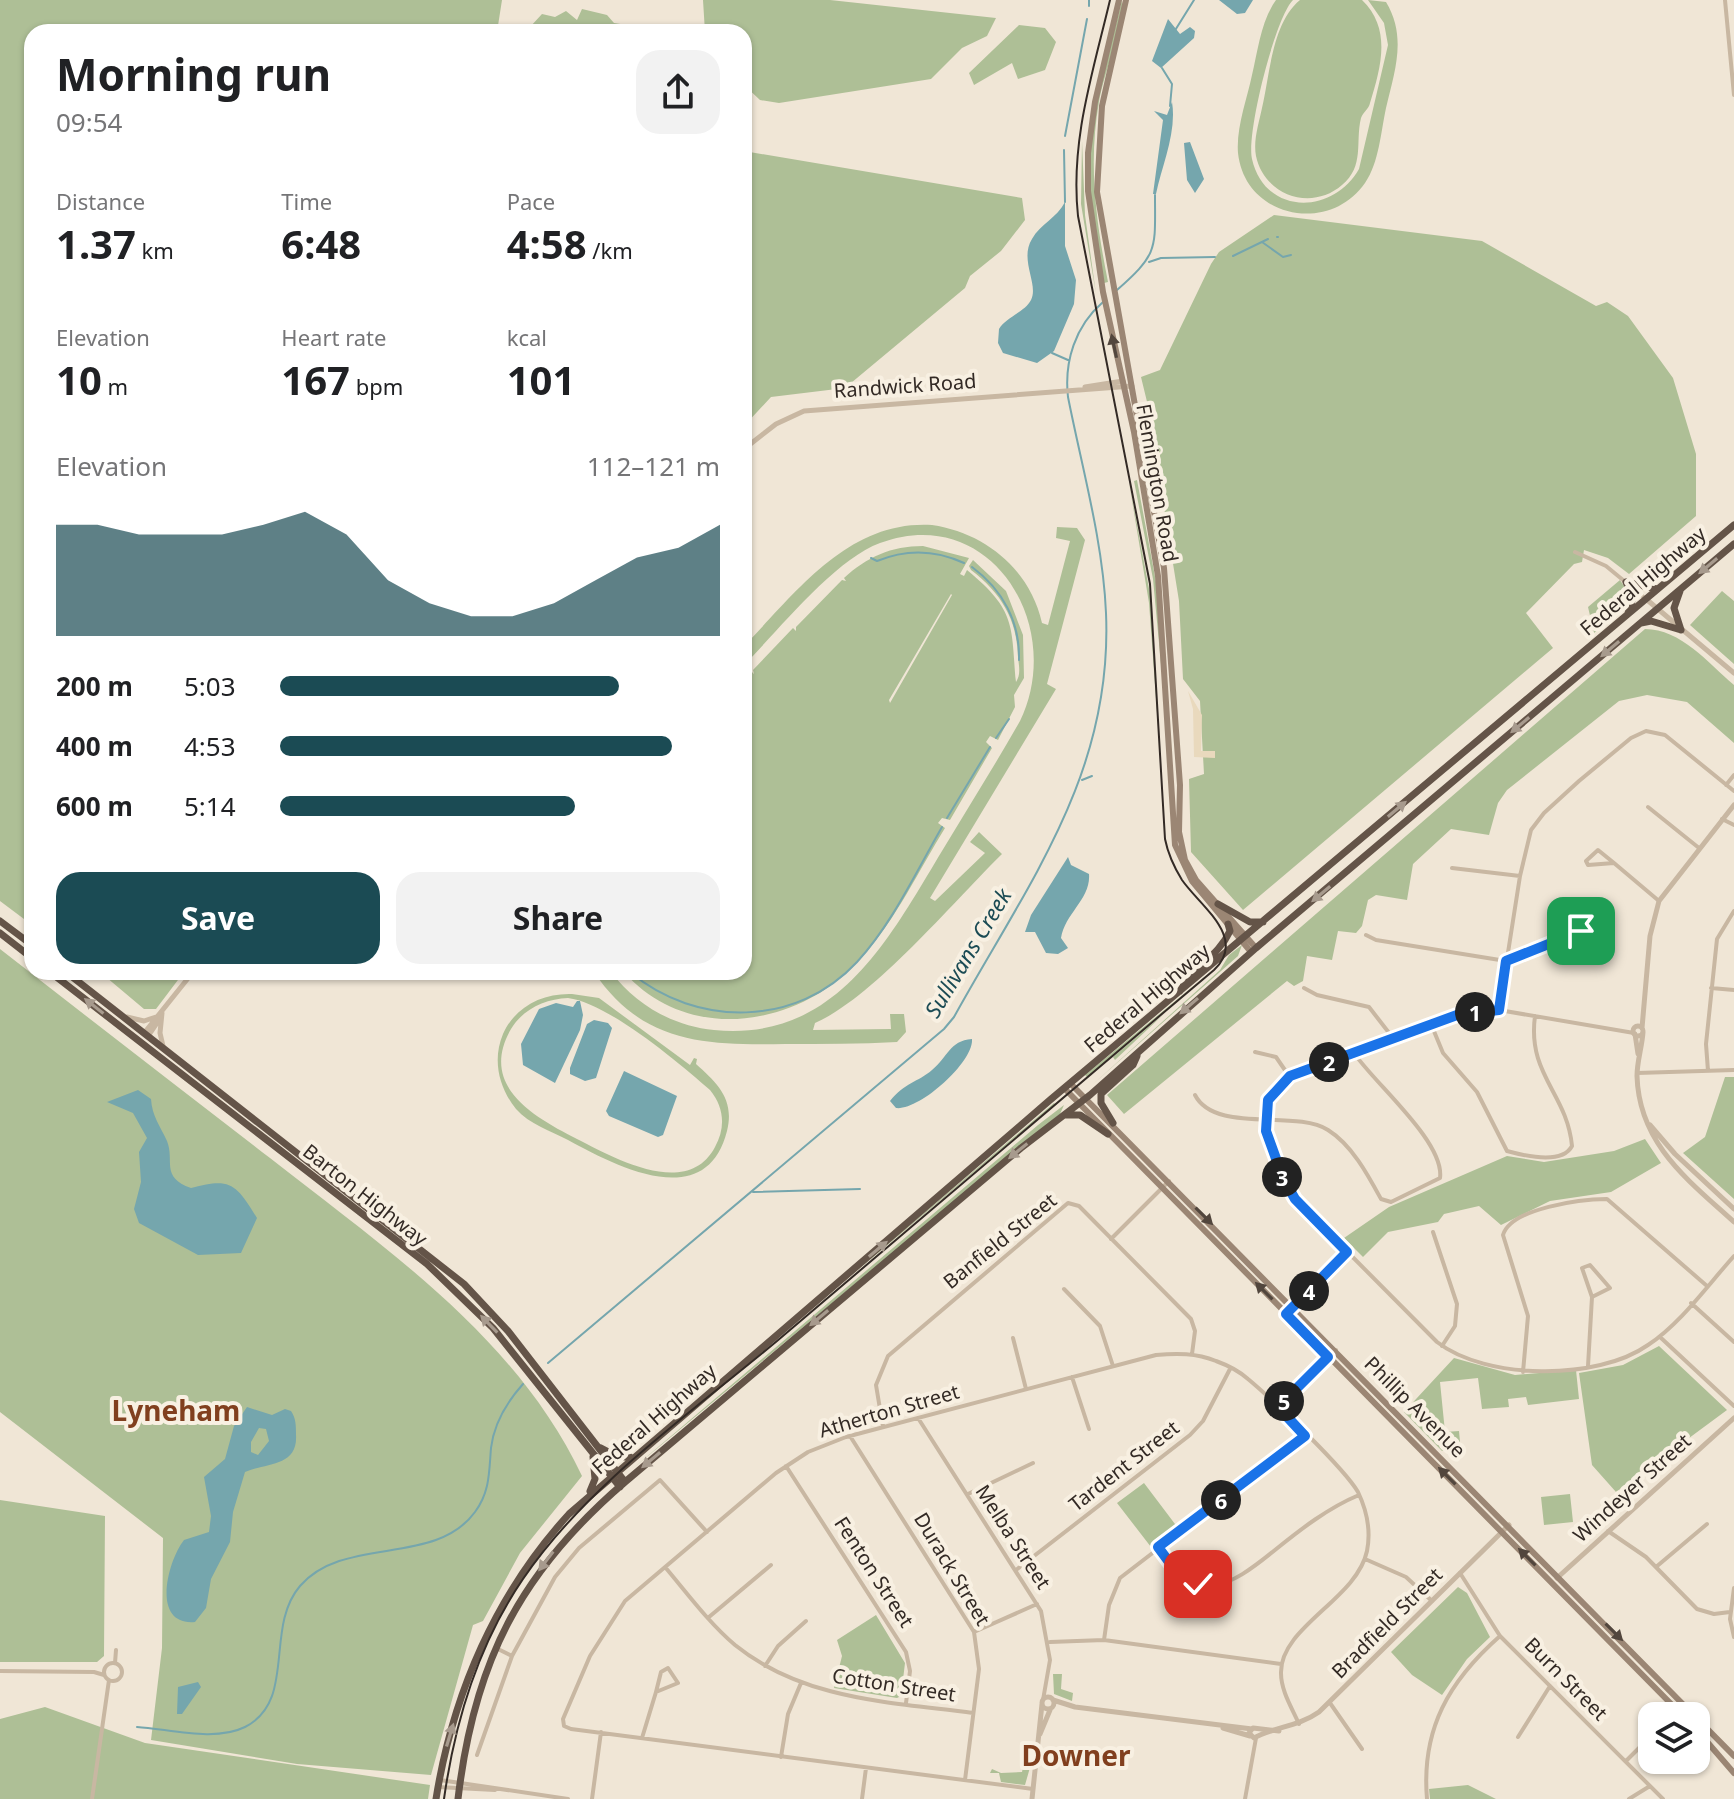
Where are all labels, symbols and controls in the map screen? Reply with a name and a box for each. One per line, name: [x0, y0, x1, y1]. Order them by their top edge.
text: Morning run: [56, 44, 331, 104]
button: share: [636, 50, 720, 134]
text: 09:54: [56, 104, 122, 140]
text: Distance: [56, 186, 145, 216]
text: Time: [281, 186, 332, 216]
text: Pace: [507, 186, 555, 216]
text: 1.37: [56, 216, 136, 271]
text: 6:48: [281, 216, 361, 271]
text: 4:58: [507, 216, 587, 271]
text: km: [136, 235, 174, 265]
text: /km: [587, 235, 633, 265]
text: Elevation: [56, 322, 150, 352]
text: Heart rate: [281, 322, 386, 352]
text: kcal: [507, 322, 547, 352]
one-way arrow: [1107, 333, 1119, 358]
text: 10: [56, 352, 102, 407]
text: 167: [281, 352, 350, 407]
text: 101: [507, 352, 575, 407]
street label: Randwick Road: [833, 367, 977, 404]
text: m: [102, 371, 128, 401]
text: bpm: [350, 371, 403, 401]
street label: Flemington Road: [1130, 402, 1185, 564]
text: Elevation: [56, 448, 167, 484]
text: 112–121 m: [587, 448, 720, 484]
street label: Federal Highway: [1574, 519, 1712, 641]
one-way arrow: [1698, 557, 1718, 574]
one-way arrow: [1600, 640, 1620, 657]
text: 200 m: [56, 668, 133, 704]
text: 5:03: [184, 668, 236, 704]
one-way arrow: [1510, 716, 1530, 733]
text: 400 m: [56, 728, 133, 764]
text: 4:53: [184, 728, 236, 764]
text: 600 m: [56, 788, 133, 824]
text: 5:14: [184, 788, 236, 824]
one-way arrow: [1387, 801, 1407, 818]
button: Save: [56, 872, 380, 964]
button: Share: [396, 872, 720, 964]
water label: Sullivans Creek: [917, 881, 1018, 1023]
one-way arrow: [1312, 884, 1331, 902]
pin: [1547, 897, 1615, 965]
icon: arrive: [1559, 909, 1603, 953]
street label: Federal Highway: [1078, 936, 1216, 1058]
pin: 1: [1455, 992, 1495, 1032]
one-way arrow: [1179, 997, 1198, 1015]
text: 1: [1469, 997, 1481, 1027]
one-way arrow: [84, 999, 104, 1015]
pin: 2: [1309, 1042, 1349, 1082]
text: 2: [1323, 1047, 1335, 1077]
street label: Barton Highway: [297, 1137, 434, 1252]
one-way arrow: [1008, 1142, 1028, 1158]
pin: 3: [1262, 1157, 1302, 1197]
text: 3: [1276, 1162, 1288, 1192]
street label: Banfield Street: [937, 1187, 1062, 1295]
one-way arrow: [1195, 1207, 1214, 1226]
one-way arrow: [868, 1241, 888, 1258]
pin: 4: [1289, 1271, 1329, 1311]
text: 4: [1303, 1276, 1315, 1306]
one-way arrow: [1255, 1282, 1274, 1301]
one-way arrow: [810, 1309, 830, 1326]
one-way arrow: [480, 1315, 498, 1334]
street label: Phillip Avenue: [1359, 1350, 1472, 1463]
street label: Federal Highway: [586, 1357, 722, 1480]
street label: Atherton Street: [816, 1378, 962, 1443]
pin: 5: [1264, 1381, 1304, 1421]
text: 5: [1278, 1386, 1290, 1416]
district label: Lyneham: [112, 1391, 240, 1429]
street label: Tardent Street: [1063, 1414, 1184, 1517]
street label: Windeyer Street: [1567, 1427, 1696, 1548]
one-way arrow: [641, 1451, 661, 1468]
one-way arrow: [1438, 1467, 1457, 1486]
street label: Melba Street: [970, 1479, 1057, 1594]
pin: 6: [1201, 1480, 1241, 1520]
text: 6: [1215, 1485, 1227, 1515]
street label: Durack Street: [908, 1507, 997, 1630]
street label: Fenton Street: [829, 1511, 920, 1632]
one-way arrow: [1518, 1548, 1537, 1567]
pin: [1164, 1550, 1232, 1618]
one-way arrow: [539, 1551, 555, 1572]
street label: Bradfield Street: [1325, 1561, 1448, 1684]
icon: check: [1176, 1562, 1220, 1606]
one-way arrow: [1604, 1622, 1623, 1640]
street label: Burn Street: [1519, 1631, 1614, 1726]
street label: Cotton Street: [830, 1661, 958, 1708]
map controls: [1638, 1702, 1710, 1774]
button: layers: [1638, 1702, 1710, 1774]
one-way arrow: [444, 1723, 457, 1747]
district label: Downer: [1022, 1736, 1131, 1774]

